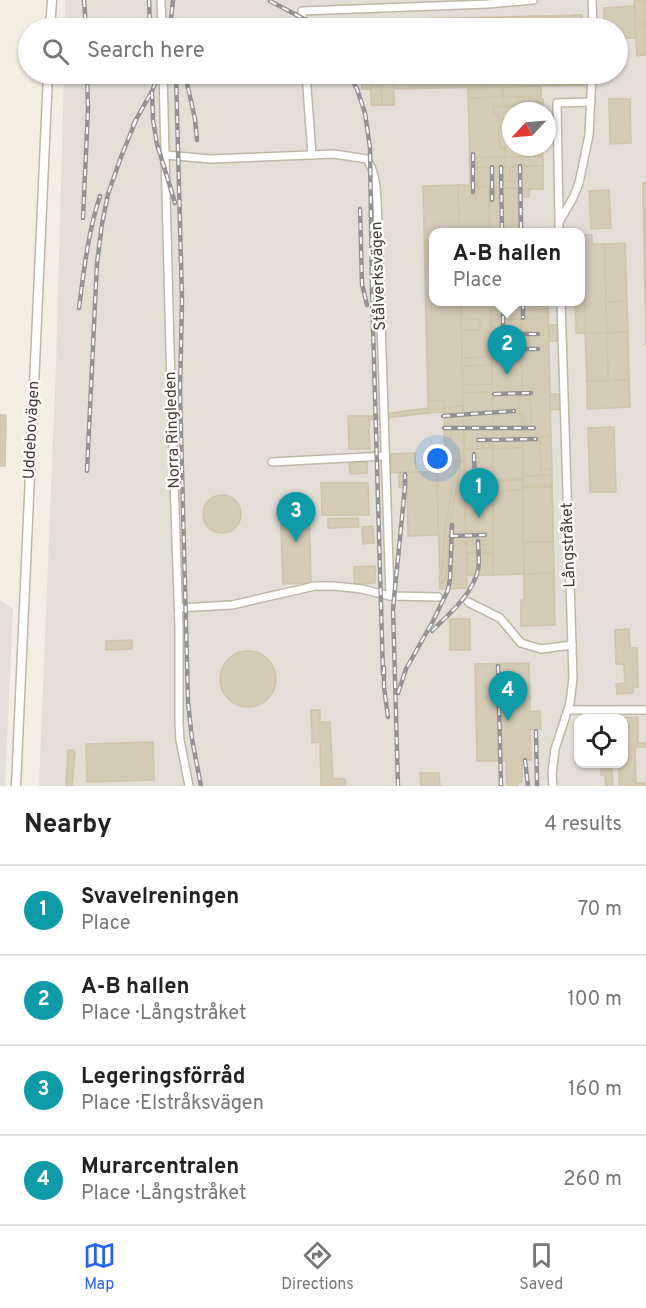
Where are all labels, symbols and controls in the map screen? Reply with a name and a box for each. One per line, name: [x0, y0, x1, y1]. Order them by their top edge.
search box: [18, 18, 628, 84]
icon: search: [39, 35, 72, 68]
text: Search here: [87, 38, 205, 65]
north arrow: [502, 102, 556, 156]
street label: Stålverksvägen: [367, 221, 391, 331]
popup: [429, 228, 585, 306]
text: A-B hallen: [453, 241, 561, 268]
text: Place: [453, 268, 502, 294]
pin: 2: [488, 326, 526, 375]
street label: Norra Ringleden: [161, 371, 185, 489]
street label: Uddebovägen: [19, 380, 45, 480]
your location: [423, 444, 452, 473]
pin: 1: [460, 468, 498, 518]
pin: 3: [276, 492, 316, 542]
street label: Långstråket: [558, 502, 580, 588]
pin: 4: [488, 672, 528, 721]
map controls: [574, 714, 628, 768]
button: locate: [574, 714, 628, 768]
text: Nearby: [24, 809, 112, 842]
text: 4 results: [545, 812, 622, 838]
text: Svavelreningen: [81, 884, 239, 911]
text: 1: [40, 897, 48, 923]
text: 70 m: [578, 897, 622, 923]
text: Place: [81, 911, 131, 937]
text: A-B hallen: [81, 974, 190, 1001]
text: 2: [37, 987, 50, 1013]
text: 100 m: [567, 987, 622, 1013]
text: Place · Långstråket: [81, 1001, 246, 1027]
text: Legeringsförråd: [81, 1064, 246, 1091]
text: 3: [38, 1077, 50, 1103]
text: 160 m: [568, 1077, 622, 1103]
text: Place · Elstråksvägen: [81, 1091, 264, 1117]
text: Murarcentralen: [81, 1154, 239, 1181]
text: 4: [37, 1167, 50, 1193]
text: 260 m: [563, 1167, 622, 1193]
text: Place · Långstråket: [81, 1181, 246, 1207]
tab: Map: [83, 1239, 116, 1295]
tab: Directions: [281, 1239, 354, 1295]
tab: Saved: [519, 1239, 563, 1295]

